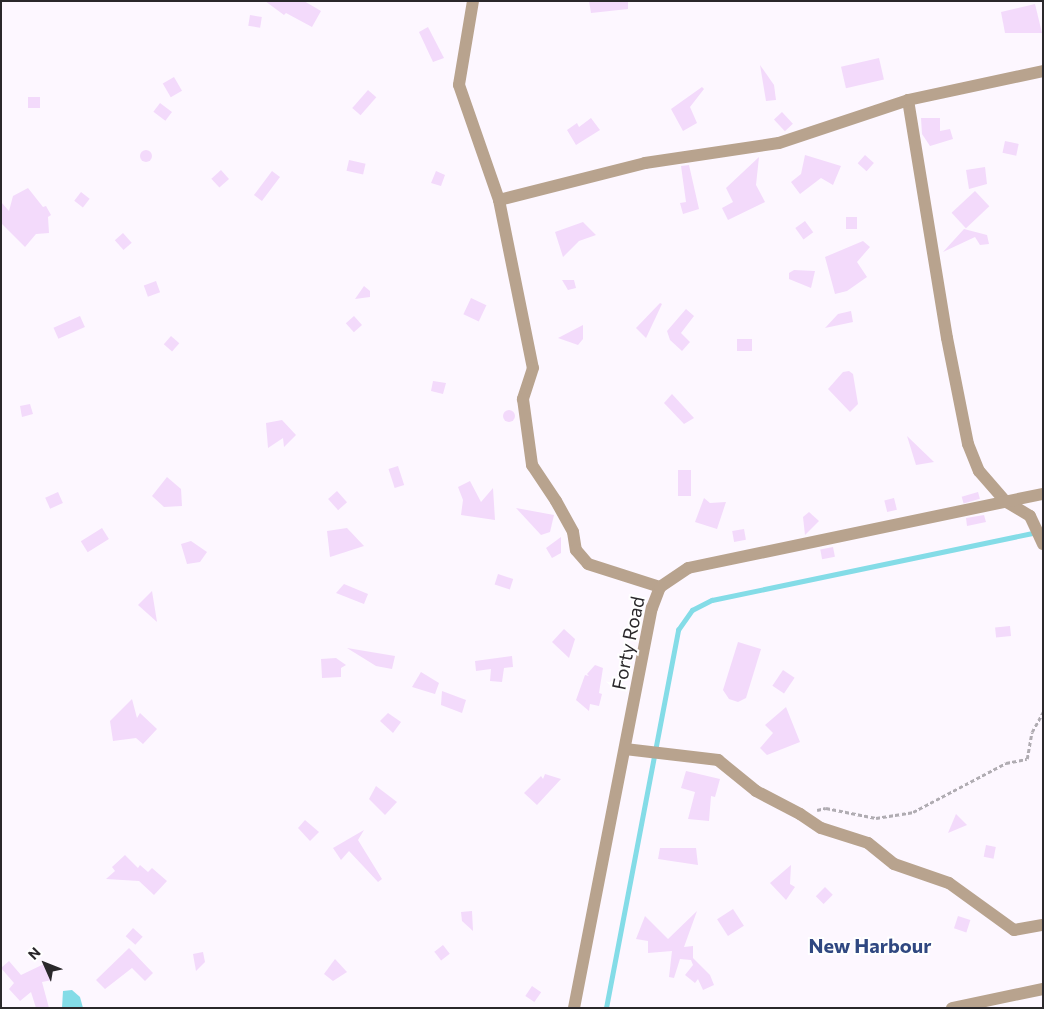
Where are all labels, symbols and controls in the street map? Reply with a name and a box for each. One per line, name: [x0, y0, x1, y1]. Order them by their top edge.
street label: Forty Road: [607, 594, 649, 692]
district label: New Harbour: [809, 933, 931, 957]
north arrow: [20, 939, 70, 989]
text: N: [24, 944, 44, 963]

